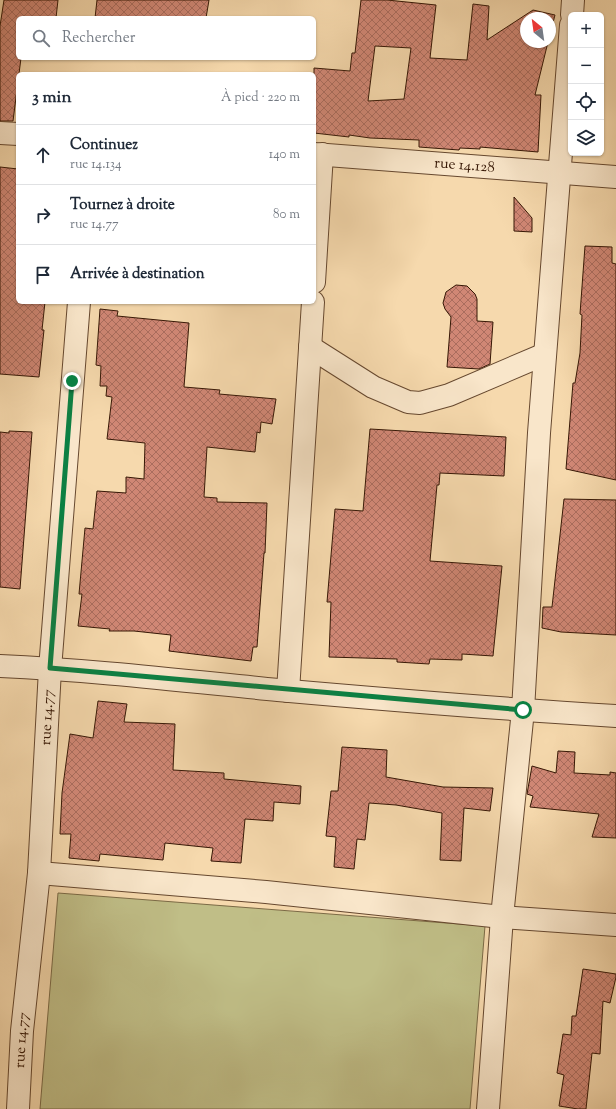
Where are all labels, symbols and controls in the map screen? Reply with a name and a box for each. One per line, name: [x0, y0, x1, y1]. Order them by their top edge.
north arrow: [520, 12, 556, 48]
map controls: [568, 12, 604, 156]
button: +: [568, 12, 604, 48]
search box: [16, 16, 316, 60]
icon: search: [30, 27, 52, 49]
text: Rechercher: [62, 28, 135, 49]
button: −: [568, 48, 604, 84]
button: locate: [568, 84, 604, 120]
text: 3 min: [32, 86, 71, 110]
text: À pied · 220 m: [221, 89, 300, 107]
button: layers: [568, 120, 604, 156]
text: Continuez: [70, 135, 138, 156]
icon: ahead: [32, 144, 54, 166]
text: 140 m: [269, 146, 300, 164]
street label: rue 14.128: [434, 153, 496, 178]
text: rue 14.134: [70, 156, 122, 174]
text: Tournez à droite: [70, 195, 175, 216]
icon: right: [32, 204, 54, 226]
text: 80 m: [273, 206, 300, 224]
text: rue 14.77: [70, 216, 118, 234]
icon: arrive: [32, 264, 54, 286]
text: Arrivée à destination: [70, 264, 205, 285]
route end: [63, 372, 81, 390]
street label: rue 14.77: [35, 688, 59, 746]
route start: [514, 701, 532, 719]
street label: rue 14.77: [10, 1011, 35, 1069]

